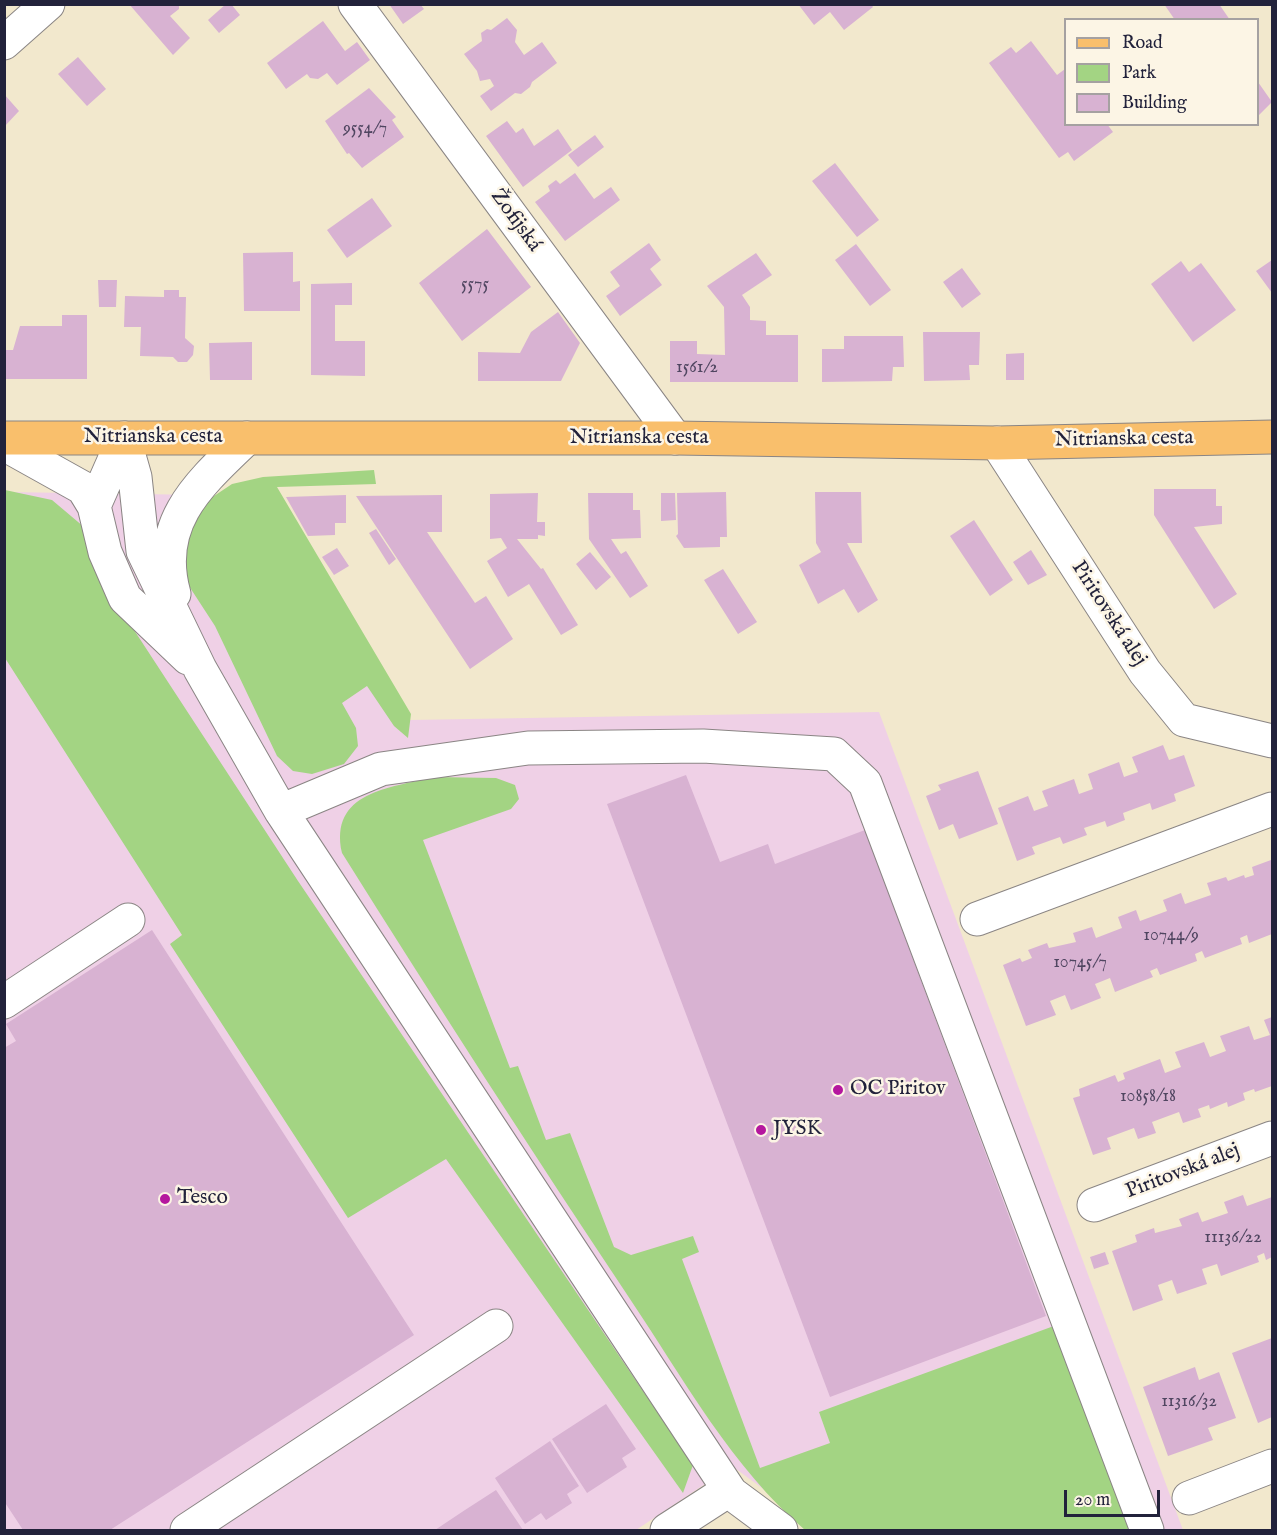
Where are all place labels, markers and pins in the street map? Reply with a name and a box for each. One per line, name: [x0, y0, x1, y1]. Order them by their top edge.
place label: OC Piritov: [850, 1077, 946, 1103]
marker: OC Piritov: [831, 1083, 845, 1097]
place label: JYSK: [773, 1117, 822, 1143]
marker: JYSK: [754, 1123, 768, 1137]
place label: Tesco: [177, 1186, 228, 1212]
marker: Tesco: [158, 1192, 172, 1206]

